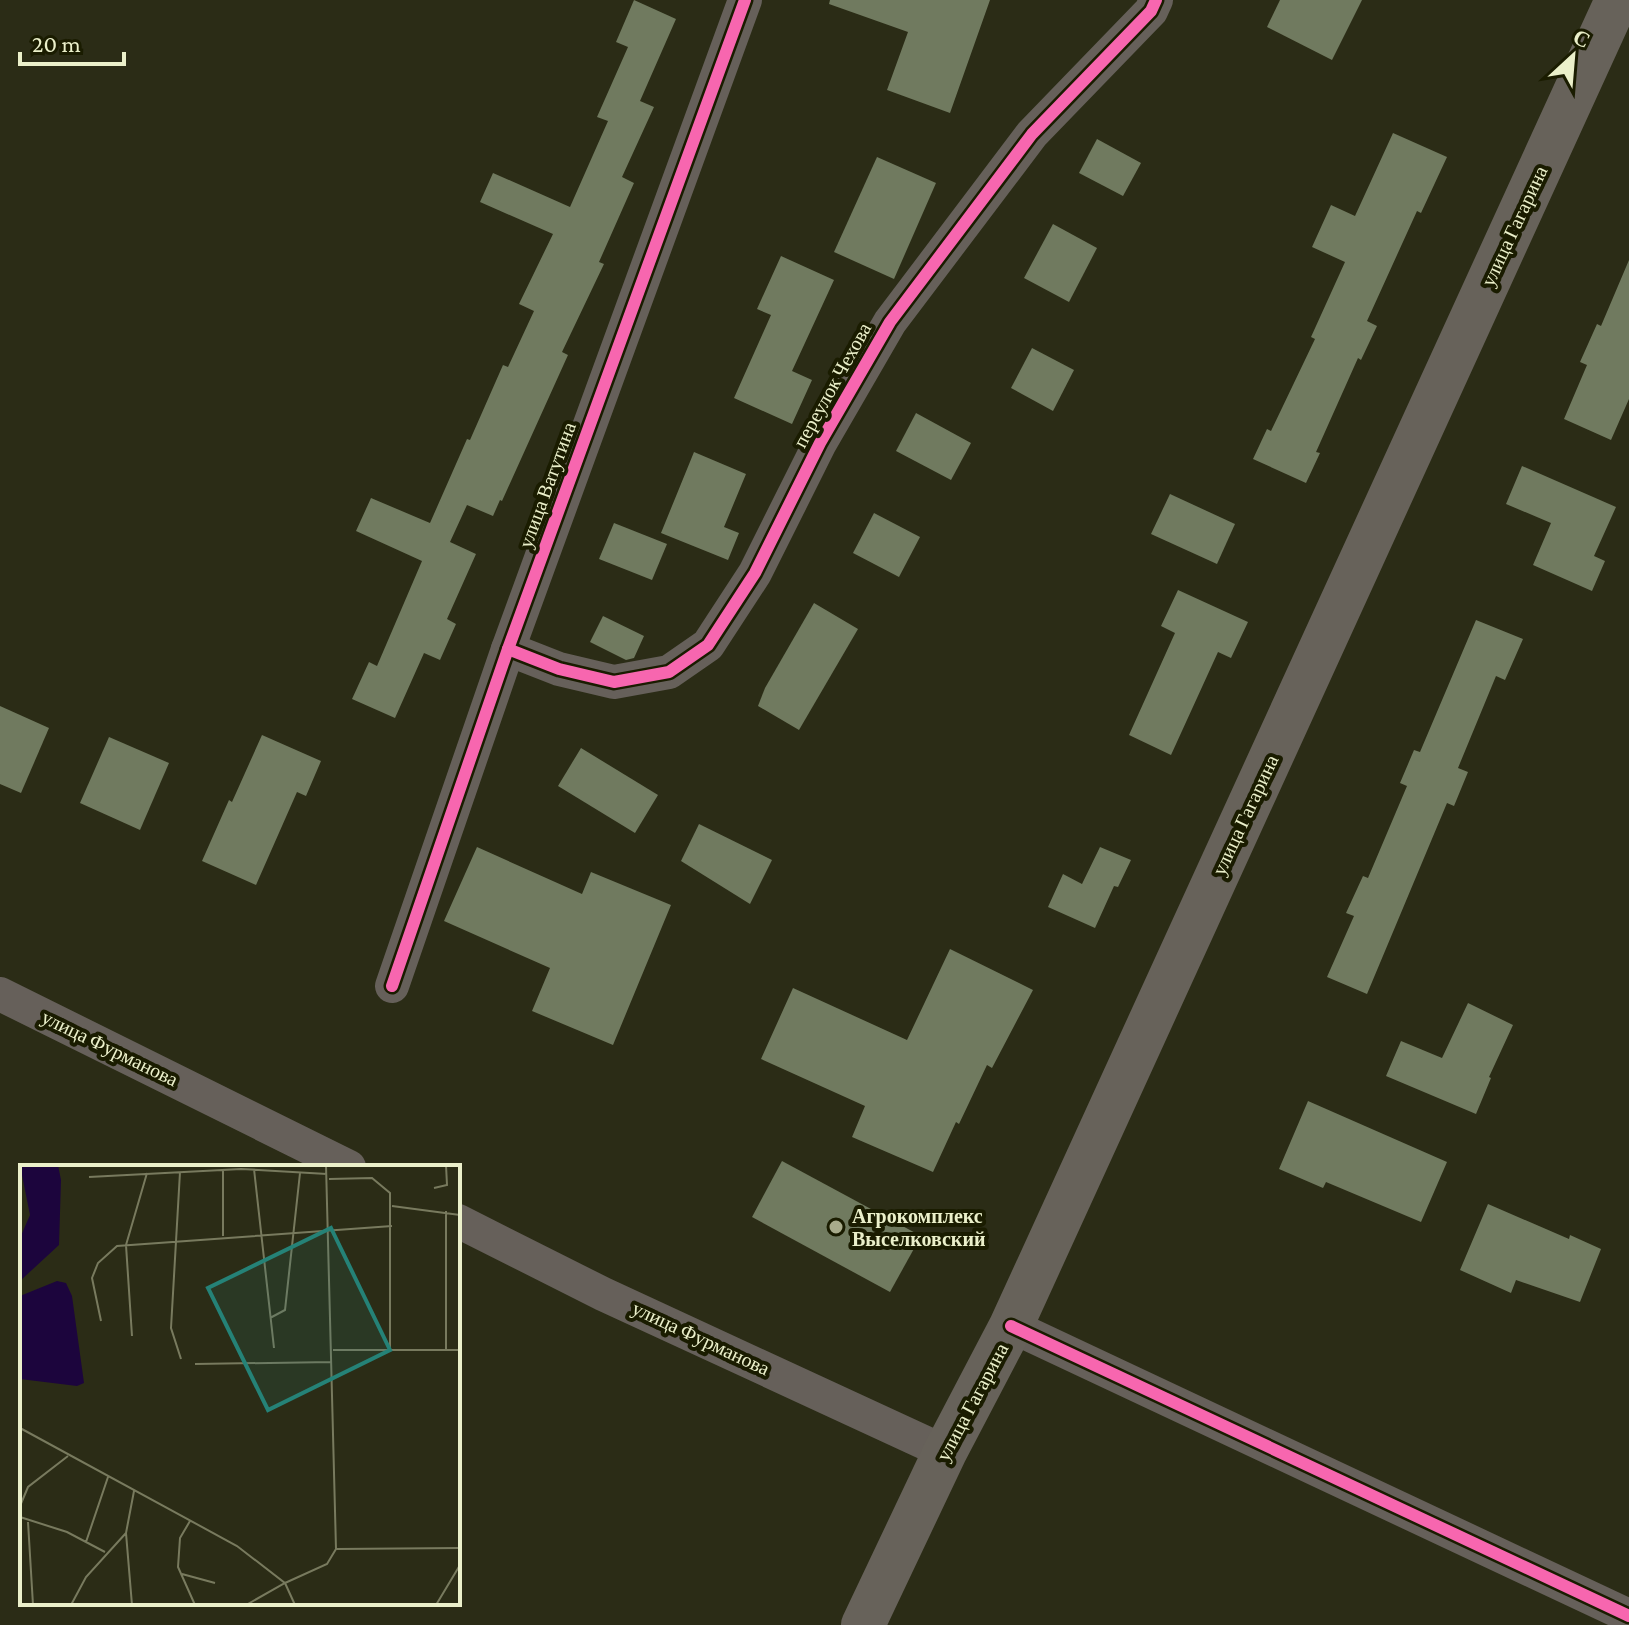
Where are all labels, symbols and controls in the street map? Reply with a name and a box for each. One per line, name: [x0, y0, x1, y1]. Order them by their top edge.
scale bar: [20, 16, 124, 66]
north arrow: [1533, 16, 1613, 96]
text: С: [1569, 24, 1594, 53]
text: 20 m: [32, 30, 81, 57]
street label: улица Гагарина: [1476, 162, 1552, 290]
street label: переулок Чехова: [789, 319, 876, 452]
street label: улица Ватутина: [514, 419, 581, 551]
street label: улица Гагарина: [1207, 751, 1283, 879]
street label: улица Фурманова: [38, 1005, 182, 1091]
inset map: [20, 1165, 460, 1605]
place label: Агрокомплекс Выселковский: [852, 1205, 985, 1250]
marker: Агрокомплекс Выселковский: [827, 1218, 845, 1236]
street label: улица Фурманова: [629, 1297, 773, 1380]
street label: улица Гагарина: [932, 1339, 1013, 1465]

